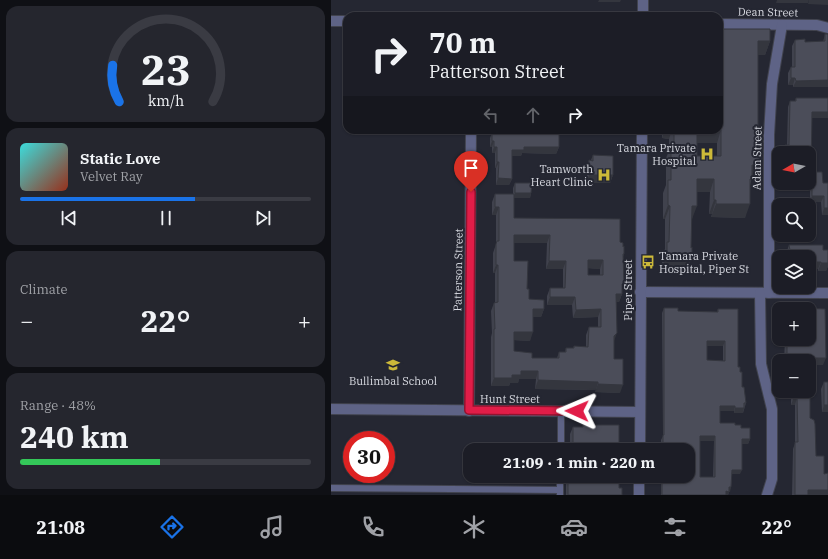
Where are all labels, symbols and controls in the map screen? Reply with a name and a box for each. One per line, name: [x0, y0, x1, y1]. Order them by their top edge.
street label: Dean Street: [738, 4, 798, 20]
text: 70 m: [429, 24, 496, 61]
icon: right: [363, 28, 415, 80]
text: 23: [141, 42, 190, 96]
text: Patterson Street: [429, 60, 565, 83]
text: km/h: [147, 91, 184, 110]
icon: left: [480, 104, 502, 126]
icon: ahead: [522, 104, 544, 126]
icon: right: [564, 104, 586, 126]
street label: Adam Street: [749, 126, 765, 190]
place label: Tamara Private Hospital: [617, 141, 696, 168]
hospital icon: Tamara Private Hospital: [699, 146, 715, 162]
north arrow: [772, 146, 816, 190]
map controls: [772, 146, 816, 398]
text: Static Love: [80, 149, 160, 168]
pin: [454, 151, 488, 192]
icon: arrive: [460, 157, 482, 179]
place label: Tamworth Heart Clinic: [531, 162, 593, 189]
hospital icon: Tamworth Heart Clinic: [596, 167, 612, 183]
text: Velvet Ray: [80, 168, 143, 185]
button: search: [772, 198, 816, 242]
icon: previous: [58, 207, 80, 229]
icon: pause: [155, 207, 177, 229]
icon: next: [252, 207, 274, 229]
street label: Patterson Street: [450, 228, 466, 312]
place label: Tamara Private Hospital, Piper St: [659, 249, 749, 276]
button: layers: [772, 250, 816, 294]
bus stop icon: Tamara Private Hospital, Piper St: [640, 254, 656, 270]
street label: Piper Street: [621, 259, 635, 321]
text: Climate: [20, 281, 67, 298]
text: 22°: [140, 301, 191, 340]
button: +: [772, 302, 816, 346]
text: −: [20, 306, 33, 335]
text: +: [298, 306, 311, 335]
button: −: [772, 354, 816, 398]
school or university icon: Bullimbal School: [385, 357, 401, 373]
place label: Bullimbal School: [349, 374, 437, 388]
position arrow: [556, 390, 598, 432]
street label: Hunt Street: [480, 392, 540, 406]
text: Range · 48%: [20, 397, 96, 414]
text: 240 km: [20, 417, 129, 456]
speed limit sign: 30: [343, 431, 395, 483]
text: 21:09 · 1 min · 220 m: [503, 453, 655, 472]
icon: directions: [158, 513, 186, 541]
icon: music: [258, 513, 286, 541]
icon: phone: [359, 513, 387, 541]
icon: climate: [460, 513, 488, 541]
icon: car: [560, 513, 588, 541]
icon: filters: [661, 513, 689, 541]
text: 21:08: [36, 516, 85, 539]
text: 22°: [762, 516, 792, 539]

